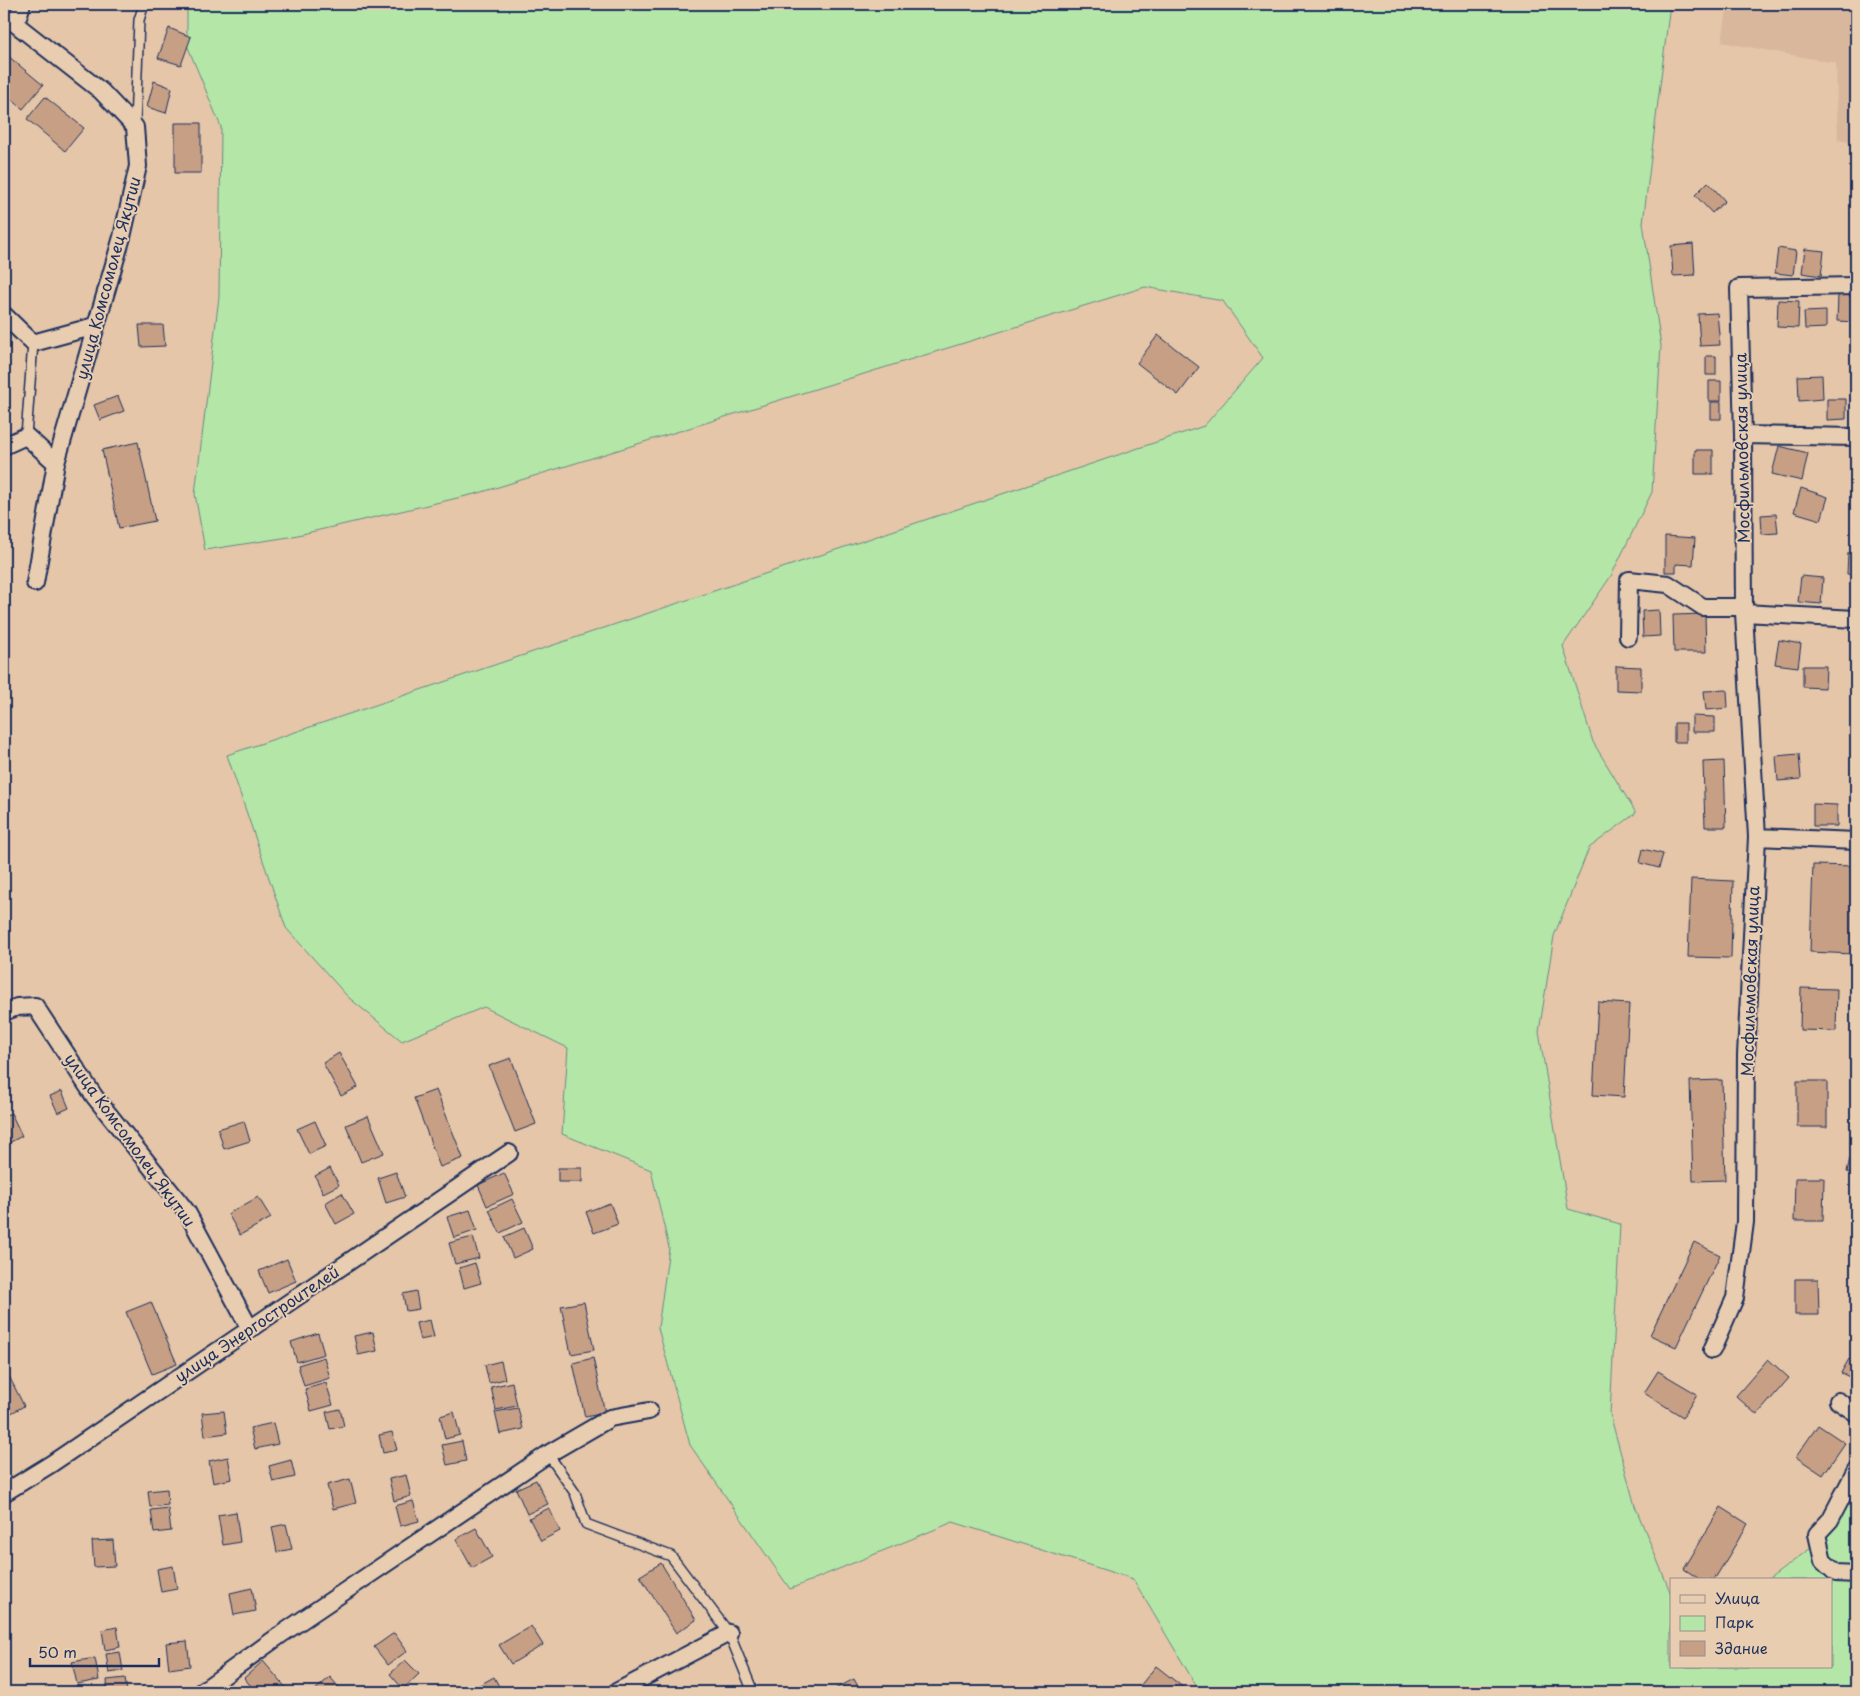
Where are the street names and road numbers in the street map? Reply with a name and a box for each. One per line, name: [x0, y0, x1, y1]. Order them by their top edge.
street label: улица Комсомолец Якутии: [68, 173, 146, 382]
street label: Мосфильмовская улица: [1727, 353, 1755, 543]
street label: Мосфильмовская улица: [1734, 885, 1764, 1077]
street label: улица Комсомолец Якутии: [60, 1048, 202, 1231]
street label: улица Энергостроителей: [169, 1259, 344, 1387]

